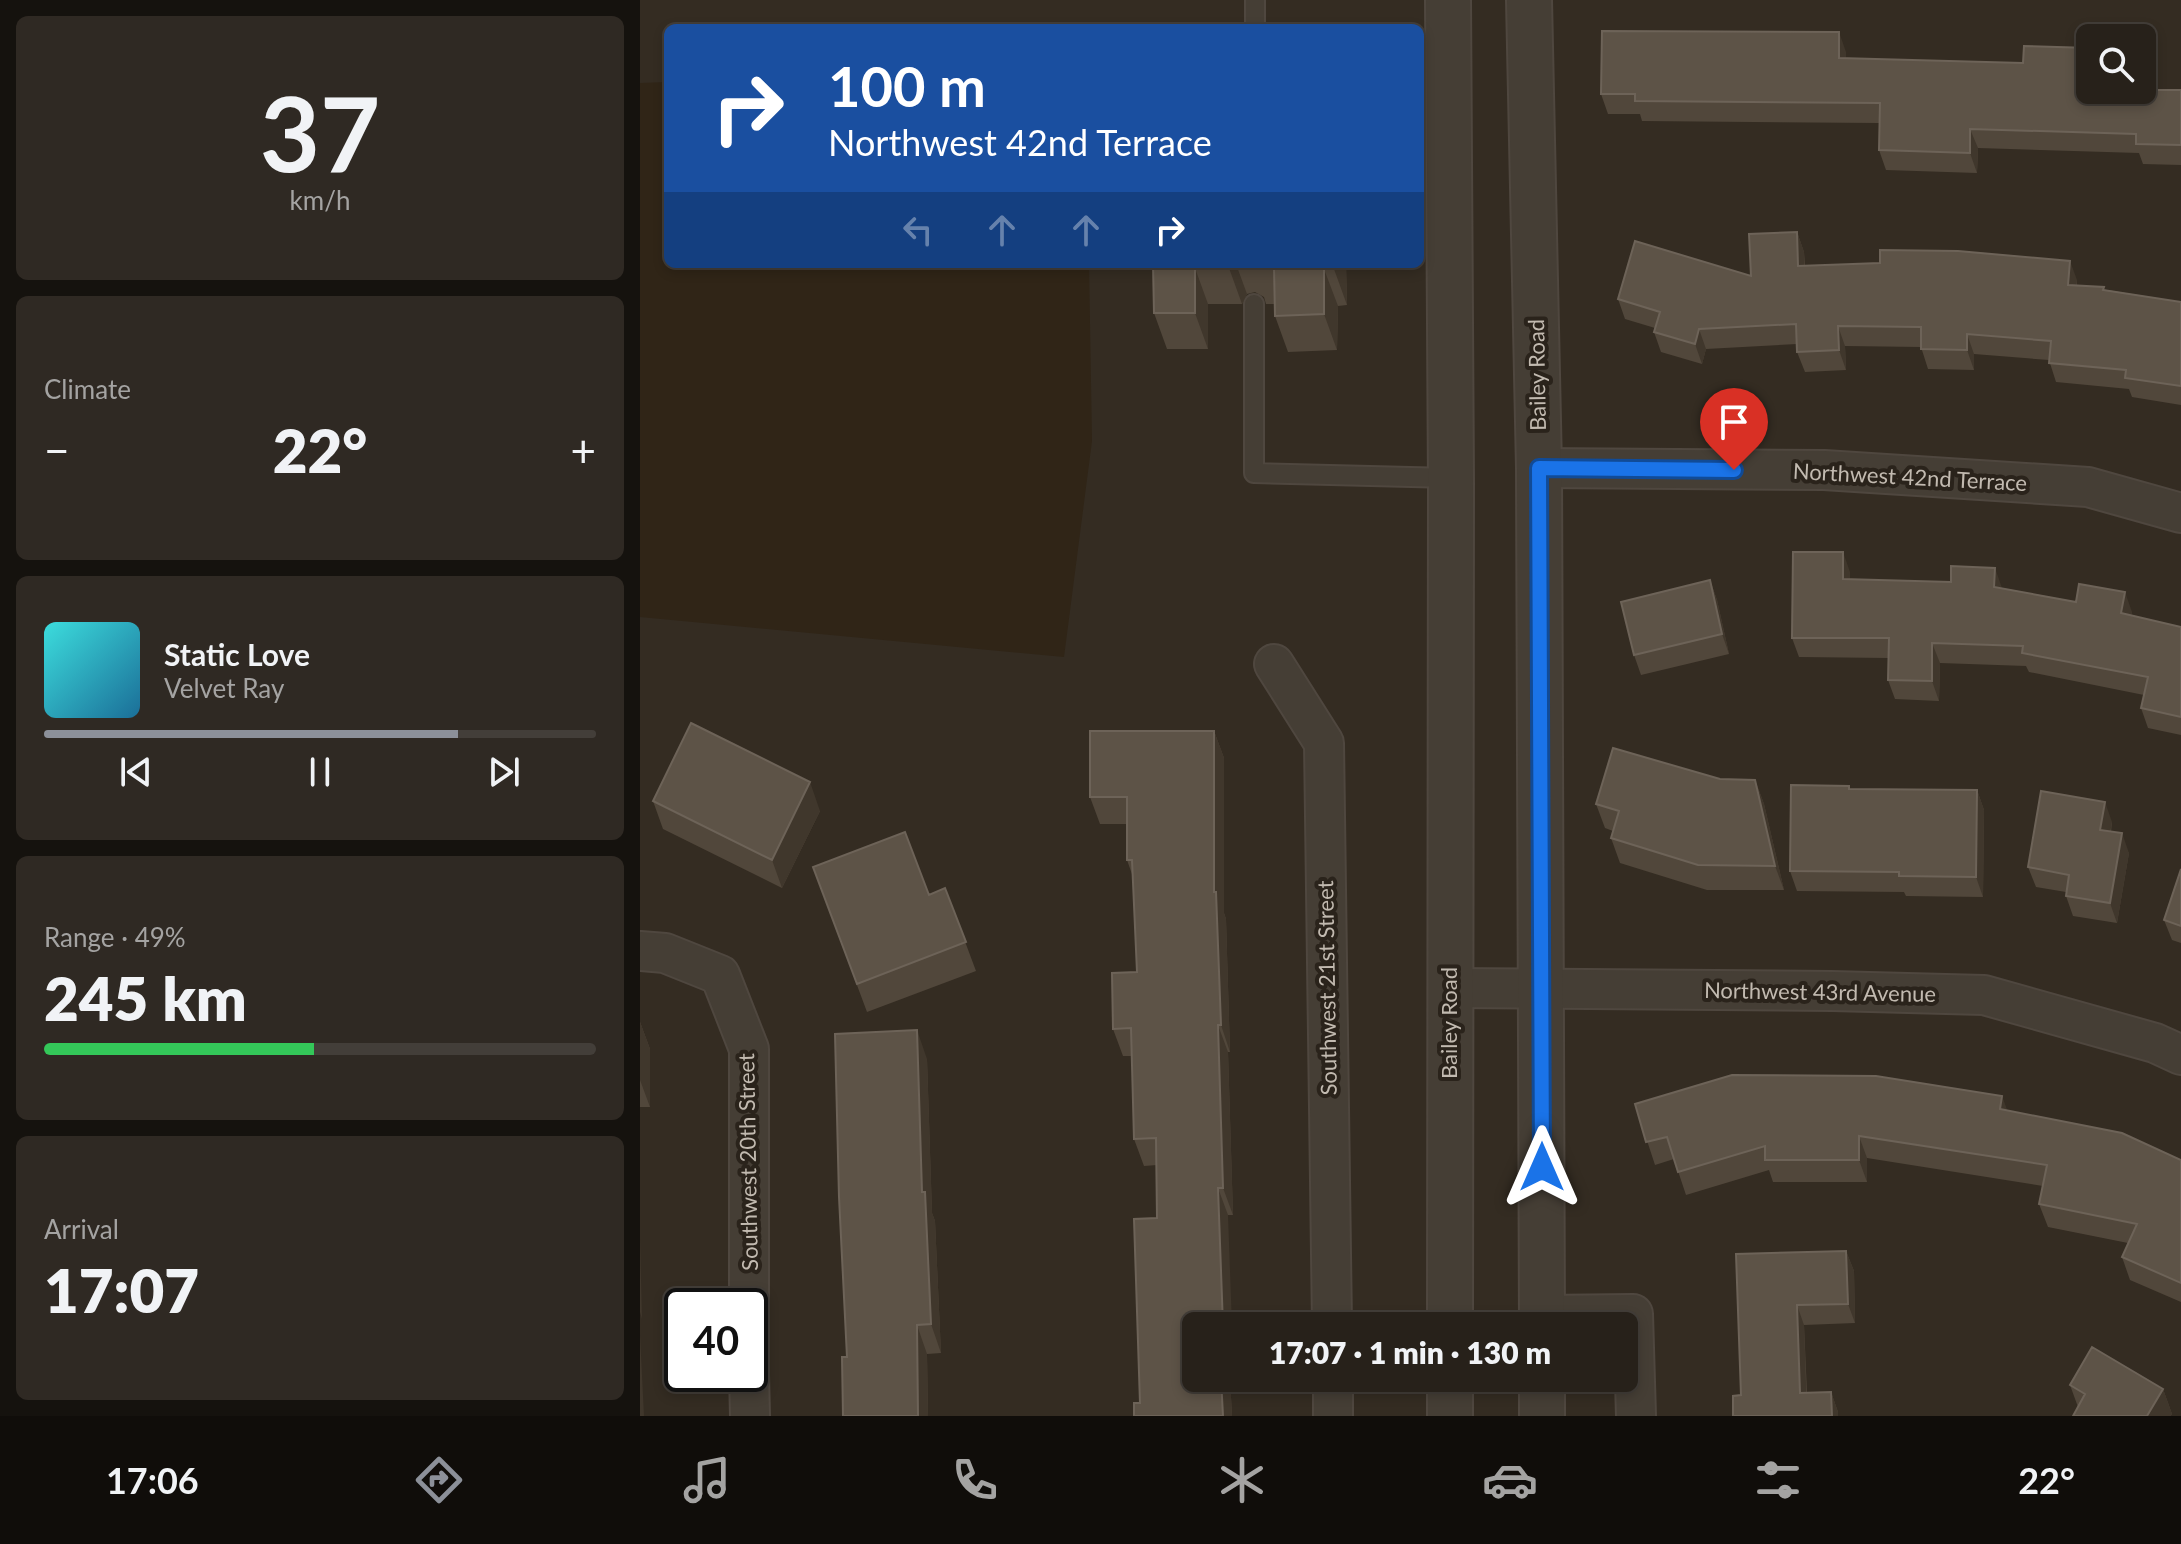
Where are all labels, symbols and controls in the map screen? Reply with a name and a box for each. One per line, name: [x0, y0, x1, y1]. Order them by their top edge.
map controls: [2076, 24, 2156, 104]
button: search: [2076, 24, 2156, 104]
text: 100 m: [828, 52, 986, 119]
icon: right: [696, 56, 800, 160]
text: 37: [260, 69, 380, 194]
text: Northwest 42nd Terrace: [828, 120, 1212, 164]
text: km/h: [290, 184, 350, 216]
icon: left: [896, 208, 940, 252]
icon: ahead: [980, 208, 1024, 252]
icon: ahead: [1064, 208, 1108, 252]
icon: right: [1148, 208, 1192, 252]
street label: Bailey Road: [1522, 319, 1551, 431]
text: Climate: [44, 373, 131, 405]
pin: [1700, 388, 1768, 470]
icon: arrive: [1712, 400, 1756, 444]
text: 22°: [273, 414, 367, 486]
text: −: [44, 424, 70, 476]
text: +: [570, 424, 596, 476]
street label: Northwest 42nd Terrace: [1792, 457, 2028, 496]
text: Static Love: [164, 636, 310, 672]
text: Velvet Ray: [164, 672, 284, 704]
icon: previous: [114, 750, 158, 794]
icon: pause: [298, 750, 342, 794]
icon: next: [482, 750, 526, 794]
street label: Southwest 21st Street: [1311, 880, 1342, 1096]
text: Range · 49%: [44, 921, 186, 953]
text: 245 km: [44, 962, 247, 1034]
street label: Bailey Road: [1435, 967, 1462, 1079]
street label: Northwest 43rd Avenue: [1704, 976, 1936, 1007]
street label: Southwest 20th Street: [732, 1053, 763, 1271]
position arrow: [1500, 1125, 1584, 1209]
text: Arrival: [44, 1213, 119, 1245]
text: 17:07: [44, 1254, 199, 1326]
speed limit sign: 40: [664, 1288, 768, 1392]
text: 17:07 · 1 min · 130 m: [1269, 1334, 1551, 1370]
icon: directions: [411, 1452, 467, 1508]
icon: music: [679, 1452, 735, 1508]
icon: phone: [947, 1452, 1003, 1508]
icon: climate: [1214, 1452, 1270, 1508]
icon: car: [1482, 1452, 1538, 1508]
icon: filters: [1750, 1452, 1806, 1508]
text: 17:06: [106, 1458, 199, 1502]
text: 22°: [2018, 1458, 2075, 1502]

